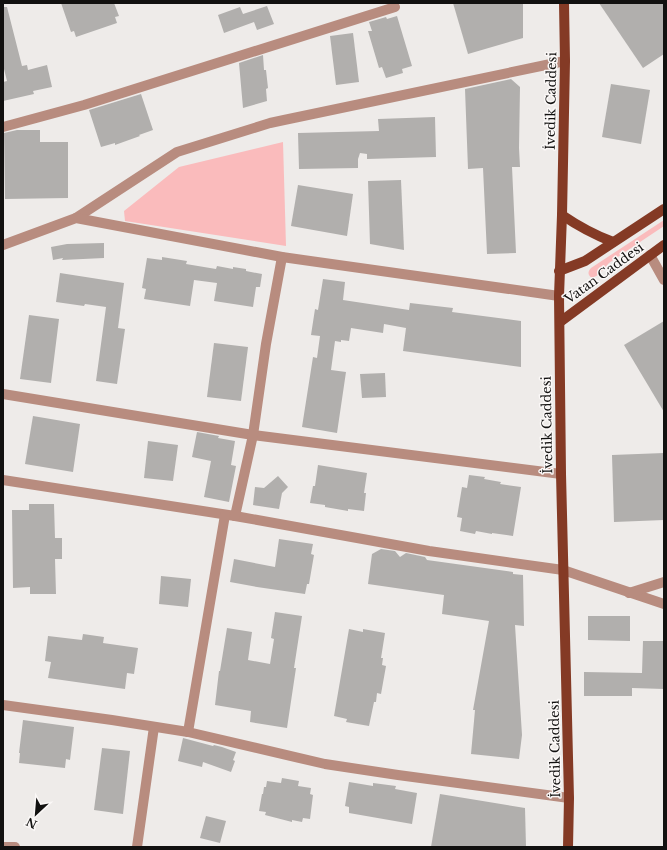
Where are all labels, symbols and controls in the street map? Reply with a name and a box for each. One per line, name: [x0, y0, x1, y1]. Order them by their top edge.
street label: İvedik Caddesi: [542, 51, 560, 150]
street label: Vatan Caddesi: [560, 238, 647, 308]
street label: İvedik Caddesi: [538, 375, 556, 474]
street label: İvedik Caddesi: [546, 699, 564, 798]
north arrow: [16, 794, 56, 834]
text: N: [23, 814, 39, 832]

